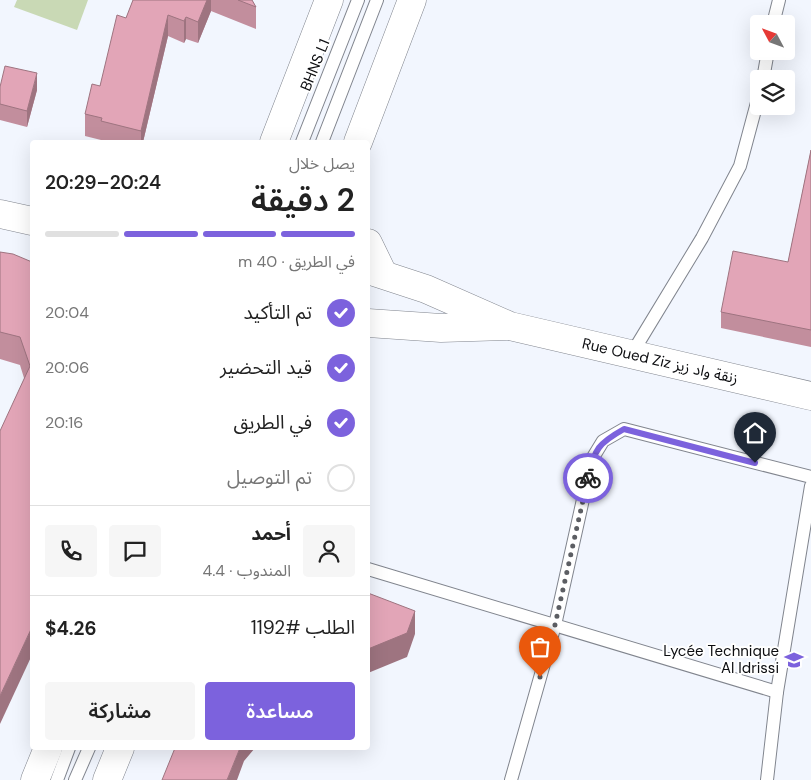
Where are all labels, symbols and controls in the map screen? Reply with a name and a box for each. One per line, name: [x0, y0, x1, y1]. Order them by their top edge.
north arrow: [750, 15, 795, 60]
map controls: [750, 15, 795, 115]
street label: BHNS L1: [296, 36, 334, 94]
button: layers: [750, 70, 795, 115]
text: يصل خلال: [289, 153, 355, 174]
text: 20:24–20:29: [45, 170, 161, 195]
text: 2 دقيقة: [251, 179, 355, 221]
text: في الطريق · 40 m: [238, 251, 355, 272]
icon: check: [327, 299, 355, 327]
text: تم التأكيد: [244, 300, 312, 325]
text: 20:04: [45, 302, 89, 323]
street label: Rue Oued Ziz زنقة واد زيز: [580, 333, 740, 389]
icon: check: [327, 354, 355, 382]
text: قيد التحضير: [220, 355, 312, 380]
text: 20:06: [45, 357, 89, 378]
icon: check: [327, 409, 355, 437]
text: في الطريق: [234, 410, 312, 435]
text: 20:16: [45, 412, 83, 433]
pin: [734, 412, 776, 463]
icon: home: [741, 419, 769, 447]
courier: [563, 453, 613, 503]
icon: bike: [574, 464, 602, 492]
text: تم التوصيل: [227, 465, 312, 490]
text: أحمد: [251, 521, 291, 546]
button: phone: [45, 525, 97, 577]
button: chat: [109, 525, 161, 577]
button: person: [303, 525, 355, 577]
text: المندوب · 4.4: [202, 560, 291, 581]
text: الطلب #1192: [251, 615, 355, 640]
text: $4.26: [45, 616, 97, 641]
pin: [519, 626, 561, 677]
icon: bag: [526, 633, 554, 661]
place label: Lycée Technique Al Idrissi: [663, 641, 779, 678]
school or university icon: Lycée Technique Al Idrissi: [783, 649, 805, 671]
button: مشاركة: [45, 682, 195, 740]
button: مساعدة: [205, 682, 355, 740]

